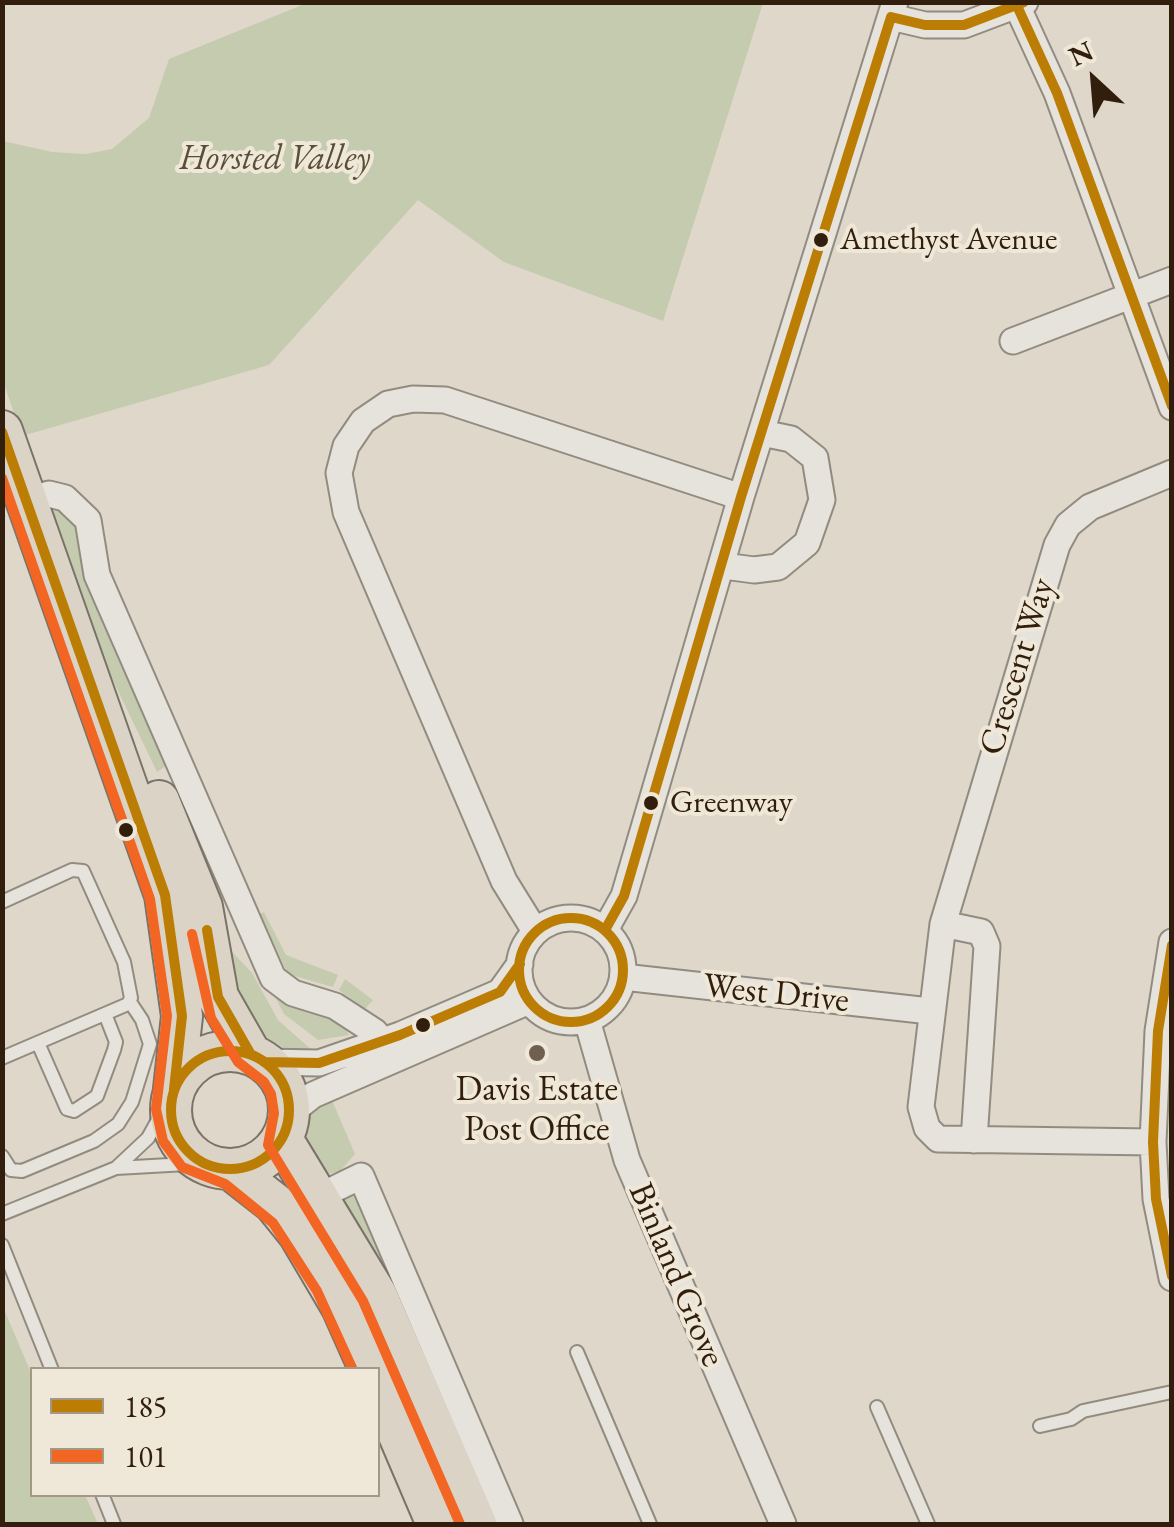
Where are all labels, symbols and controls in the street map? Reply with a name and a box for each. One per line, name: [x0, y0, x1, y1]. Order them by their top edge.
north arrow: [1044, 30, 1144, 130]
text: N: [1063, 32, 1099, 74]
park label: Horsted Valley: [180, 138, 370, 180]
place label: Amethyst Avenue: [840, 221, 1057, 259]
marker: Amethyst Avenue: [811, 230, 831, 250]
street label: Crescent Way: [971, 574, 1065, 760]
place label: Greenway: [670, 784, 793, 822]
marker: Greenway: [641, 793, 661, 813]
unlabelled marker: [116, 820, 136, 840]
street label: West Drive: [701, 965, 851, 1023]
unlabelled marker: [413, 1015, 433, 1035]
marker: Davis Estate Post Office: [526, 1042, 548, 1064]
place label: Davis Estate Post Office: [456, 1069, 618, 1151]
street label: Binland Grove: [619, 1177, 733, 1373]
legend: [30, 1367, 380, 1497]
text: 185: [124, 1387, 167, 1426]
text: 101: [124, 1437, 167, 1476]

